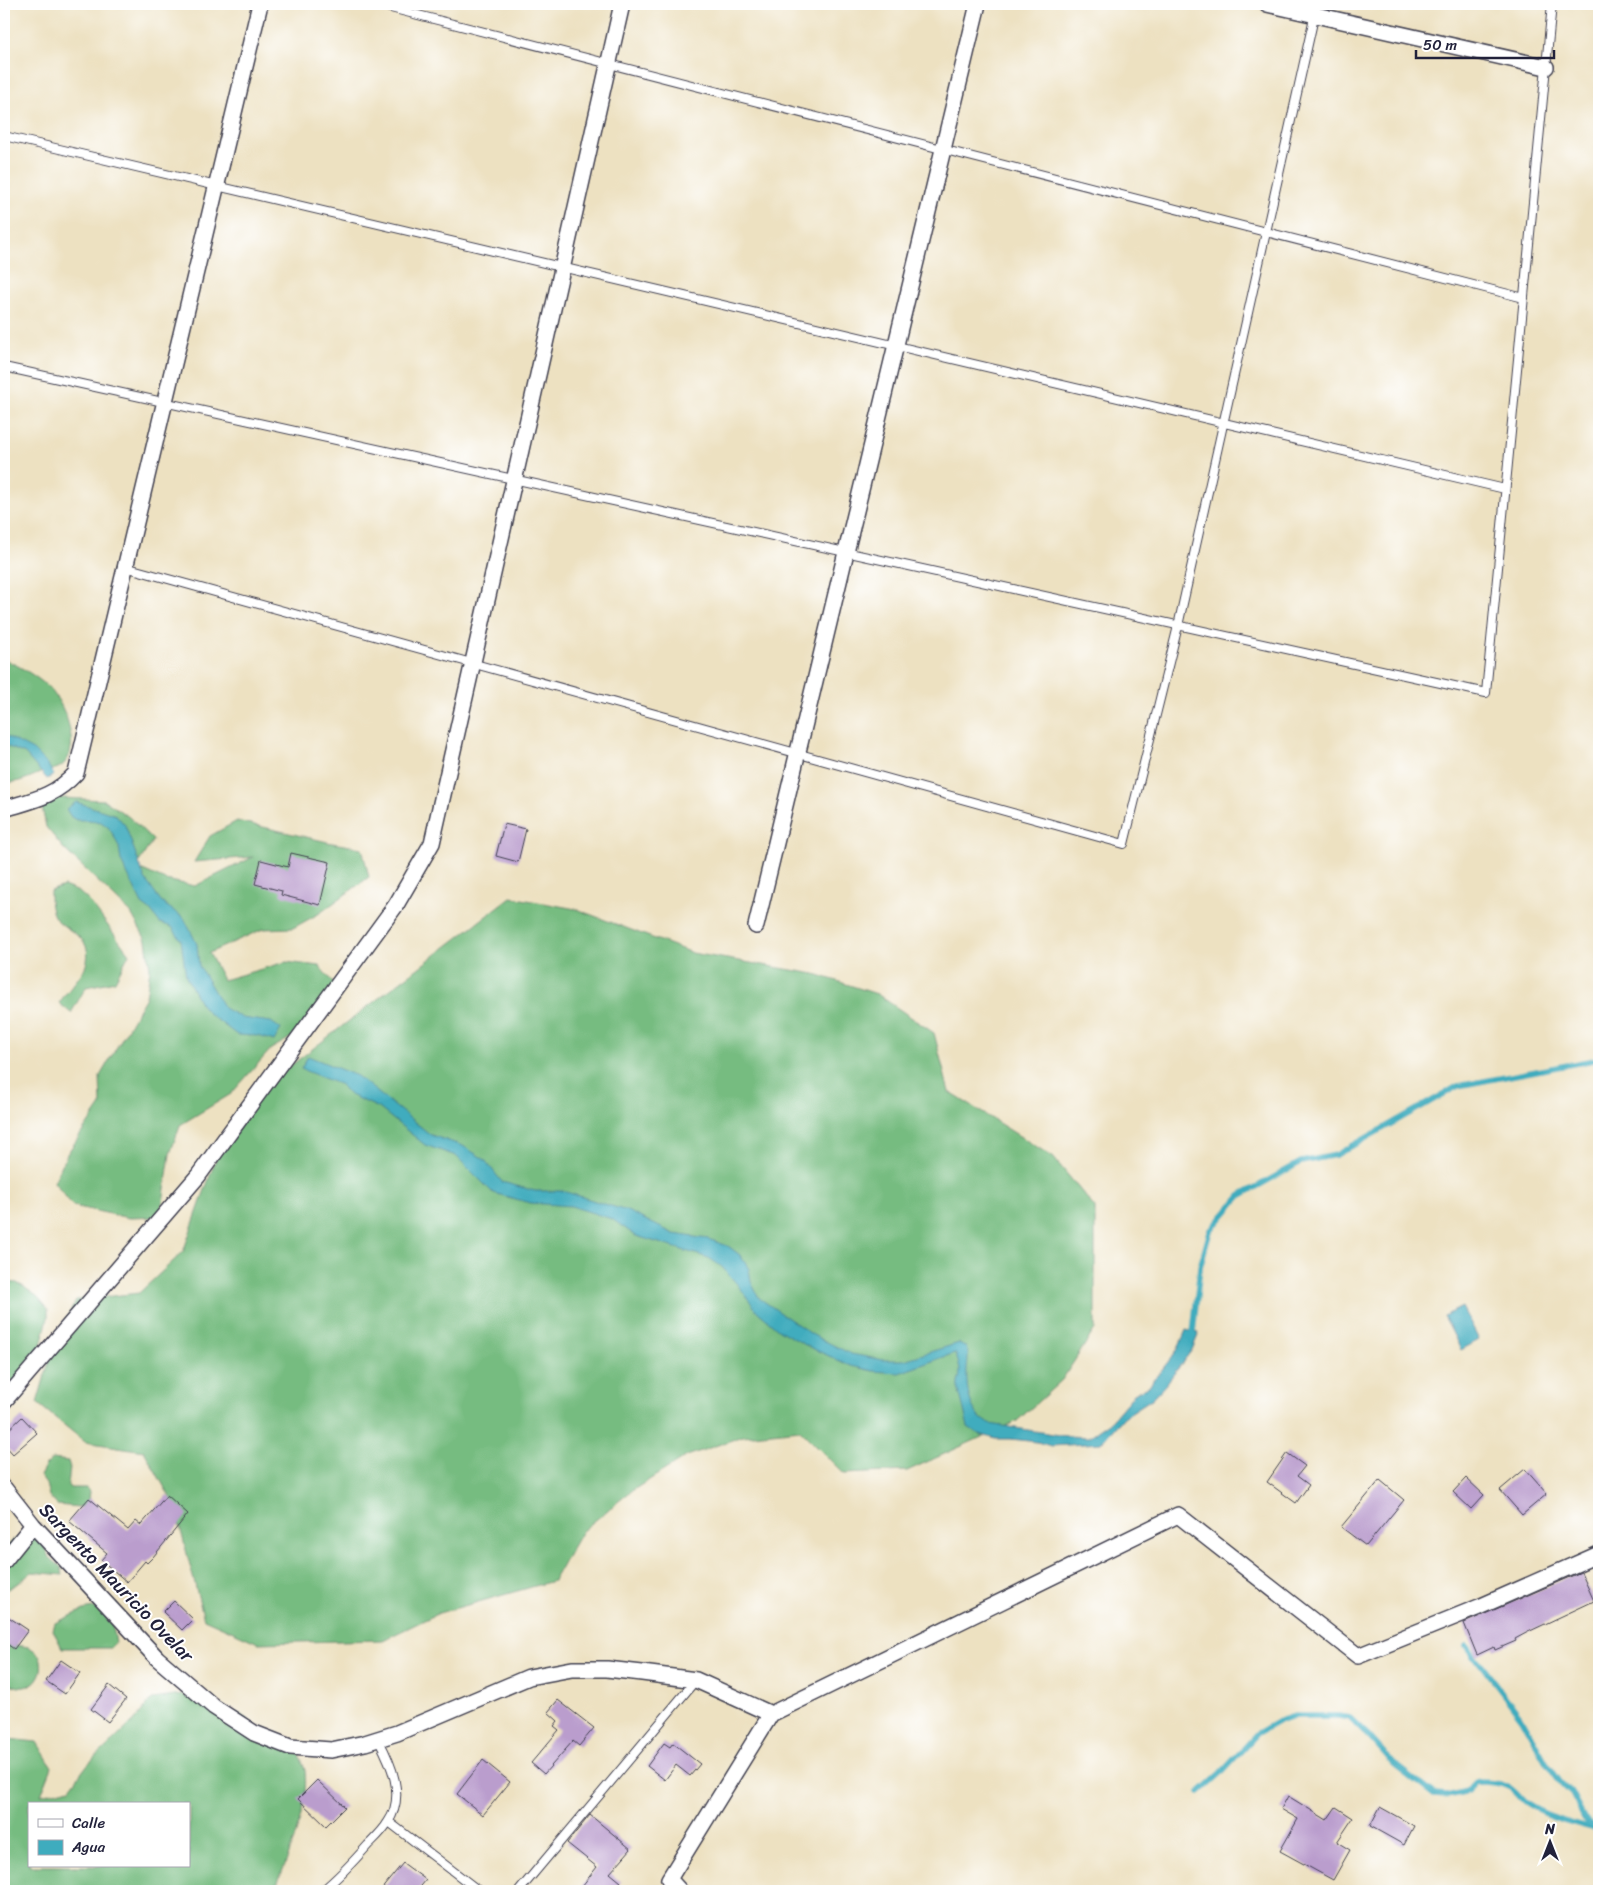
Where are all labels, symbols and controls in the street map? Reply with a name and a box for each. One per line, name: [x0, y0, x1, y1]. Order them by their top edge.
scale bar: [1416, 28, 1553, 60]
text: 50 m: [1423, 32, 1458, 58]
street label: Sargento Mauricio Ovelar: [31, 1495, 203, 1671]
legend: [28, 1802, 190, 1868]
text: Calle: [72, 1810, 105, 1836]
text: N: [1544, 1817, 1555, 1842]
north arrow: [1526, 1818, 1576, 1868]
text: Agua: [71, 1834, 105, 1860]

